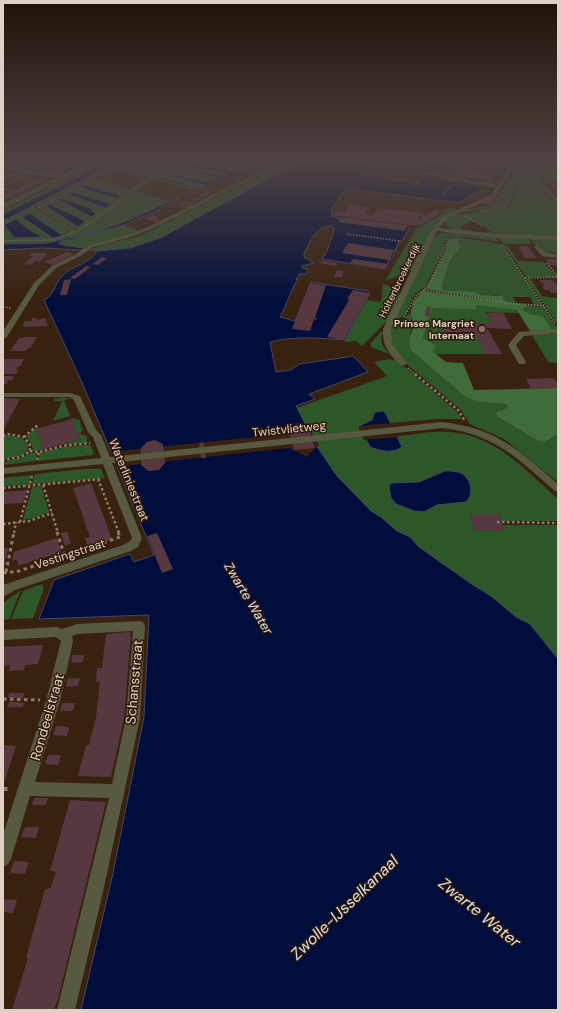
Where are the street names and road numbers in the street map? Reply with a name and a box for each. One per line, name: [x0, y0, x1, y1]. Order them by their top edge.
street label: Holtenbroekerdijk: [376, 241, 423, 320]
street label: Twistvlietweg: [251, 417, 327, 441]
street label: Waterliniestraat: [105, 436, 153, 524]
street label: Vestingstraat: [33, 535, 108, 573]
street label: Schansstraat: [121, 639, 147, 725]
street label: Rondeelstraat: [26, 671, 68, 763]

